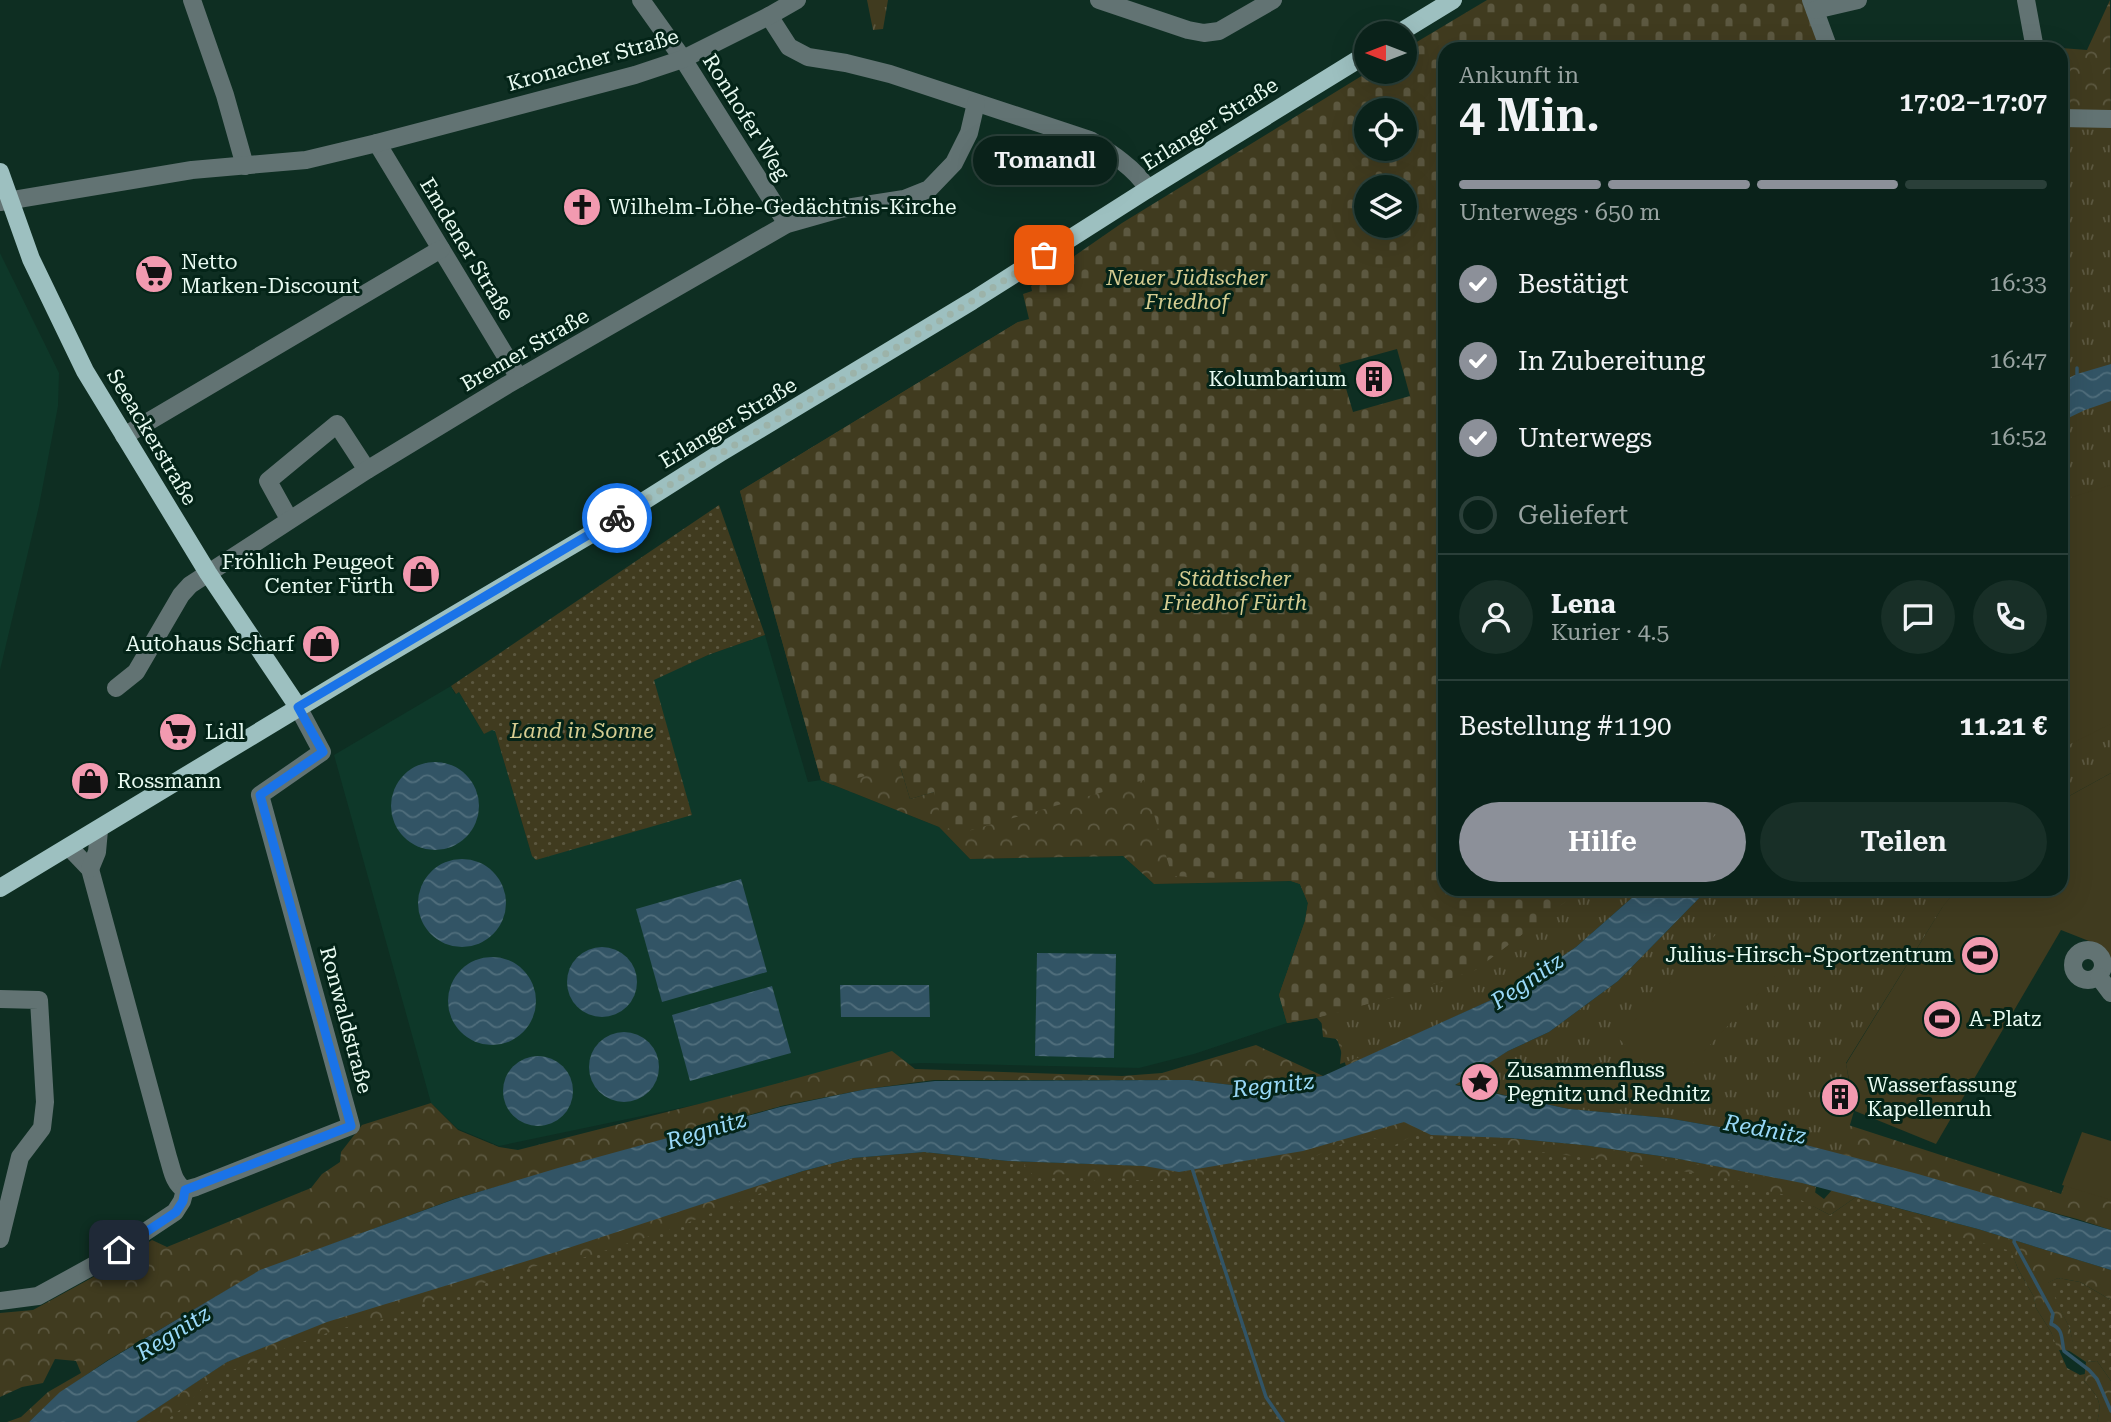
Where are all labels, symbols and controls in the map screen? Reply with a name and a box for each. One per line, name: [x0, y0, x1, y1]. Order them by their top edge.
north arrow: [1354, 21, 1418, 84]
map controls: [1354, 21, 1417, 238]
street label: Kronacher Straße: [504, 24, 682, 96]
street label: Ronhofer Weg: [698, 50, 794, 184]
text: Ankunft in: [1459, 62, 1579, 89]
street label: Erlanger Straße: [1138, 73, 1282, 175]
text: 17:02–17:07: [1899, 87, 2047, 117]
text: 4 Min.: [1459, 88, 1600, 142]
button: locate: [1354, 98, 1417, 161]
callout: Tomandl: [972, 136, 1116, 185]
text: Tomandl: [994, 147, 1096, 174]
street label: Emdener Straße: [415, 173, 519, 325]
button: layers: [1354, 175, 1417, 238]
church icon: Wilhelm-Löhe-Gedächtnis-Kirche: [561, 186, 603, 228]
place label: Wilhelm-Löhe-Gedächtnis-Kirche: [609, 195, 957, 219]
text: Unterwegs · 650 m: [1459, 199, 1661, 226]
pin: [1014, 225, 1074, 285]
icon: bag: [1025, 236, 1063, 274]
place label: Netto Marken-Discount: [181, 250, 360, 298]
supermarket icon: Netto Marken-Discount: [133, 253, 175, 295]
icon: check: [1459, 265, 1497, 303]
park label: Neuer Jüdischer Friedhof: [1105, 266, 1268, 314]
text: Bestätigt: [1518, 269, 1628, 299]
text: 16:33: [1990, 270, 2047, 297]
street label: Bremer Straße: [457, 304, 593, 396]
icon: check: [1459, 342, 1497, 380]
text: In Zubereitung: [1518, 346, 1705, 376]
text: 16:47: [1990, 347, 2047, 374]
building icon: Kolumbarium: [1353, 358, 1395, 400]
street label: Seeackerstraße: [102, 365, 202, 509]
place label: Kolumbarium: [1209, 367, 1347, 391]
street label: Erlanger Straße: [655, 373, 801, 473]
icon: check: [1459, 419, 1497, 457]
text: Unterwegs: [1518, 423, 1652, 453]
text: 16:52: [1990, 424, 2047, 451]
courier: [582, 483, 652, 553]
icon: bike: [598, 499, 636, 537]
text: Geliefert: [1518, 500, 1628, 530]
place label: Fröhlich Peugeot Center Fürth: [222, 550, 394, 598]
shop icon: Fröhlich Peugeot Center Fürth: [400, 553, 442, 595]
park label: Städtischer Friedhof Fürth: [1162, 567, 1307, 615]
button: person: [1459, 580, 1533, 654]
button: chat: [1881, 580, 1955, 654]
button: phone: [1973, 580, 2047, 654]
text: Lena: [1551, 589, 1616, 619]
text: Kurier · 4.5: [1551, 619, 1669, 646]
shop icon: Autohaus Scharf: [300, 623, 342, 665]
place label: Autohaus Scharf: [126, 632, 295, 656]
supermarket icon: Lidl: [157, 711, 199, 753]
text: Bestellung #1190: [1459, 711, 1672, 741]
text: 11.21 €: [1959, 711, 2047, 741]
park label: Land in Sonne: [509, 719, 654, 743]
place label: Lidl: [205, 720, 245, 744]
shop icon: Rossmann: [69, 760, 111, 802]
place label: Rossmann: [117, 769, 222, 793]
button: Hilfe: [1459, 802, 1746, 882]
button: Teilen: [1760, 802, 2047, 882]
sports icon: Julius-Hirsch-Sportzentrum: [1959, 934, 2001, 976]
place label: Julius-Hirsch-Sportzentrum: [1665, 943, 1953, 967]
street label: Ronwaldstraße: [315, 944, 377, 1096]
water label: Pegnitz: [1485, 947, 1569, 1016]
sports icon: A-Platz: [1921, 998, 1963, 1040]
place label: A-Platz: [1969, 1007, 2041, 1031]
place label: Zusammenfluss Pegnitz und Rednitz: [1507, 1058, 1710, 1106]
place icon: Zusammenfluss Pegnitz und Rednitz: [1459, 1061, 1501, 1103]
water label: Regnitz: [1230, 1068, 1316, 1103]
place label: Wasserfassung Kapellenruh: [1867, 1073, 2016, 1121]
building icon: Wasserfassung Kapellenruh: [1819, 1076, 1861, 1118]
water label: Regnitz: [662, 1105, 750, 1156]
water label: Rednitz: [1721, 1109, 1809, 1150]
pin: [89, 1220, 149, 1280]
icon: home: [100, 1231, 138, 1269]
water label: Regnitz: [130, 1300, 216, 1367]

